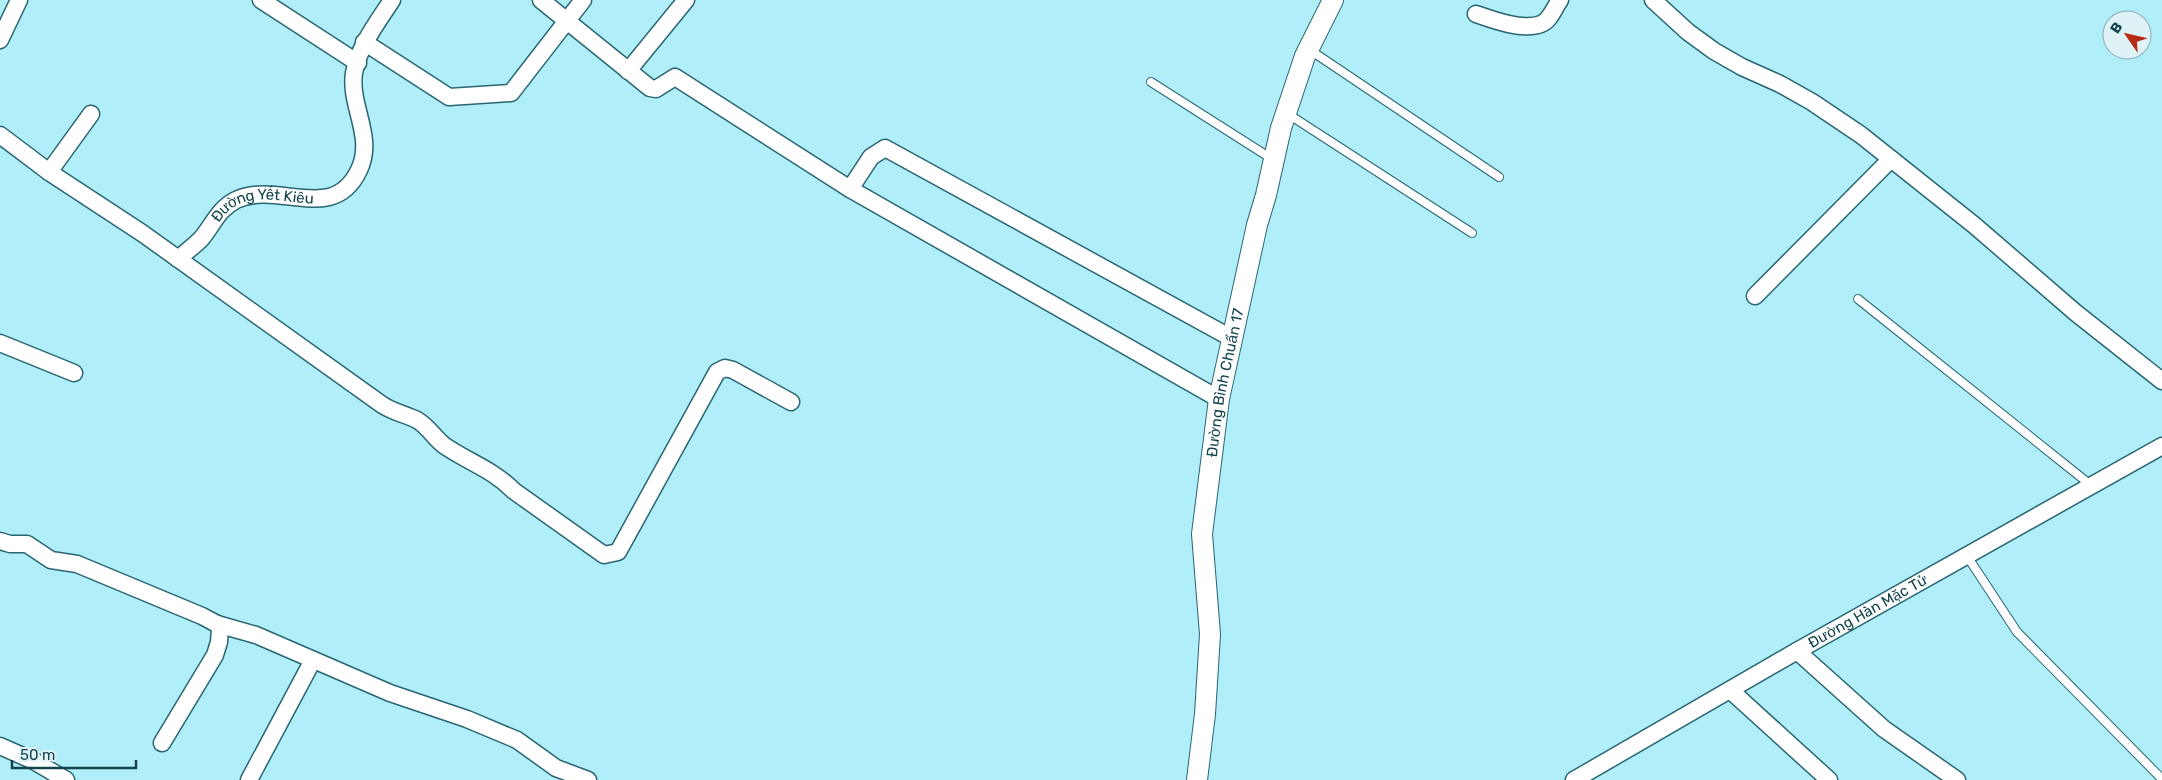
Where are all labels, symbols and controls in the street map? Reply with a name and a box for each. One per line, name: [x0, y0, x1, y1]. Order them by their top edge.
north arrow: [2102, 10, 2152, 60]
text: B: [2107, 19, 2127, 37]
street label: Đường Yết Kiêu: [207, 185, 314, 225]
street label: Đường Bình Chuẩn 17: [1203, 306, 1248, 458]
street label: Đường Hàn Mặc Tử: [1805, 570, 1931, 652]
scale bar: [12, 738, 136, 770]
text: 50 m: [20, 746, 55, 764]

